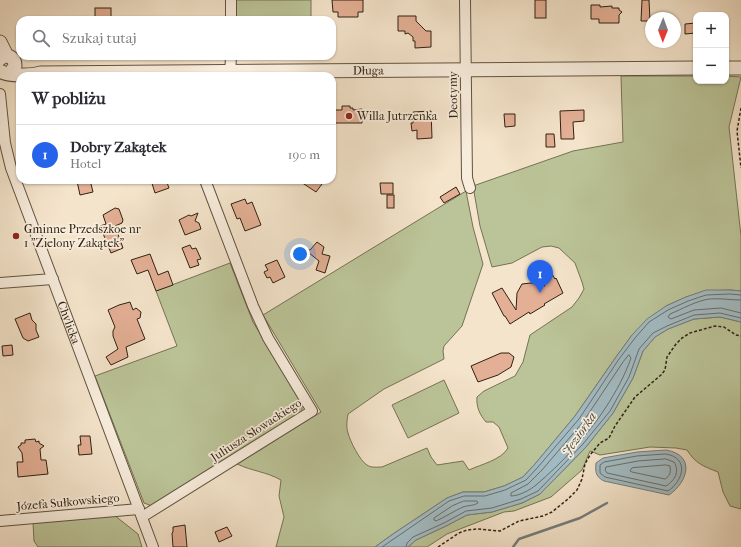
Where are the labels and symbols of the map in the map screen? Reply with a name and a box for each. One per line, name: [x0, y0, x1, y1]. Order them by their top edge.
north arrow: [645, 12, 681, 48]
street label: Długa: [353, 63, 384, 78]
street label: Deotymy: [446, 70, 460, 119]
place label: Willa Jutrzenka: [356, 109, 438, 123]
marker: Willa Jutrzenka: [344, 111, 354, 121]
place label: Gminne Przedszkoe nr 1 "Zielony Zakątek": [24, 222, 142, 250]
marker: Gminne Przedszkoe nr 1 "Zielony Zakątek": [11, 231, 21, 241]
your location: [290, 244, 310, 264]
pin: 1: [527, 260, 553, 293]
street label: Chylicka: [55, 299, 83, 346]
street label: Juliusza Słowackiego: [207, 395, 304, 465]
water label: Jeziorka: [559, 409, 600, 459]
street label: Józefa Sułkowskiego: [15, 491, 120, 514]

